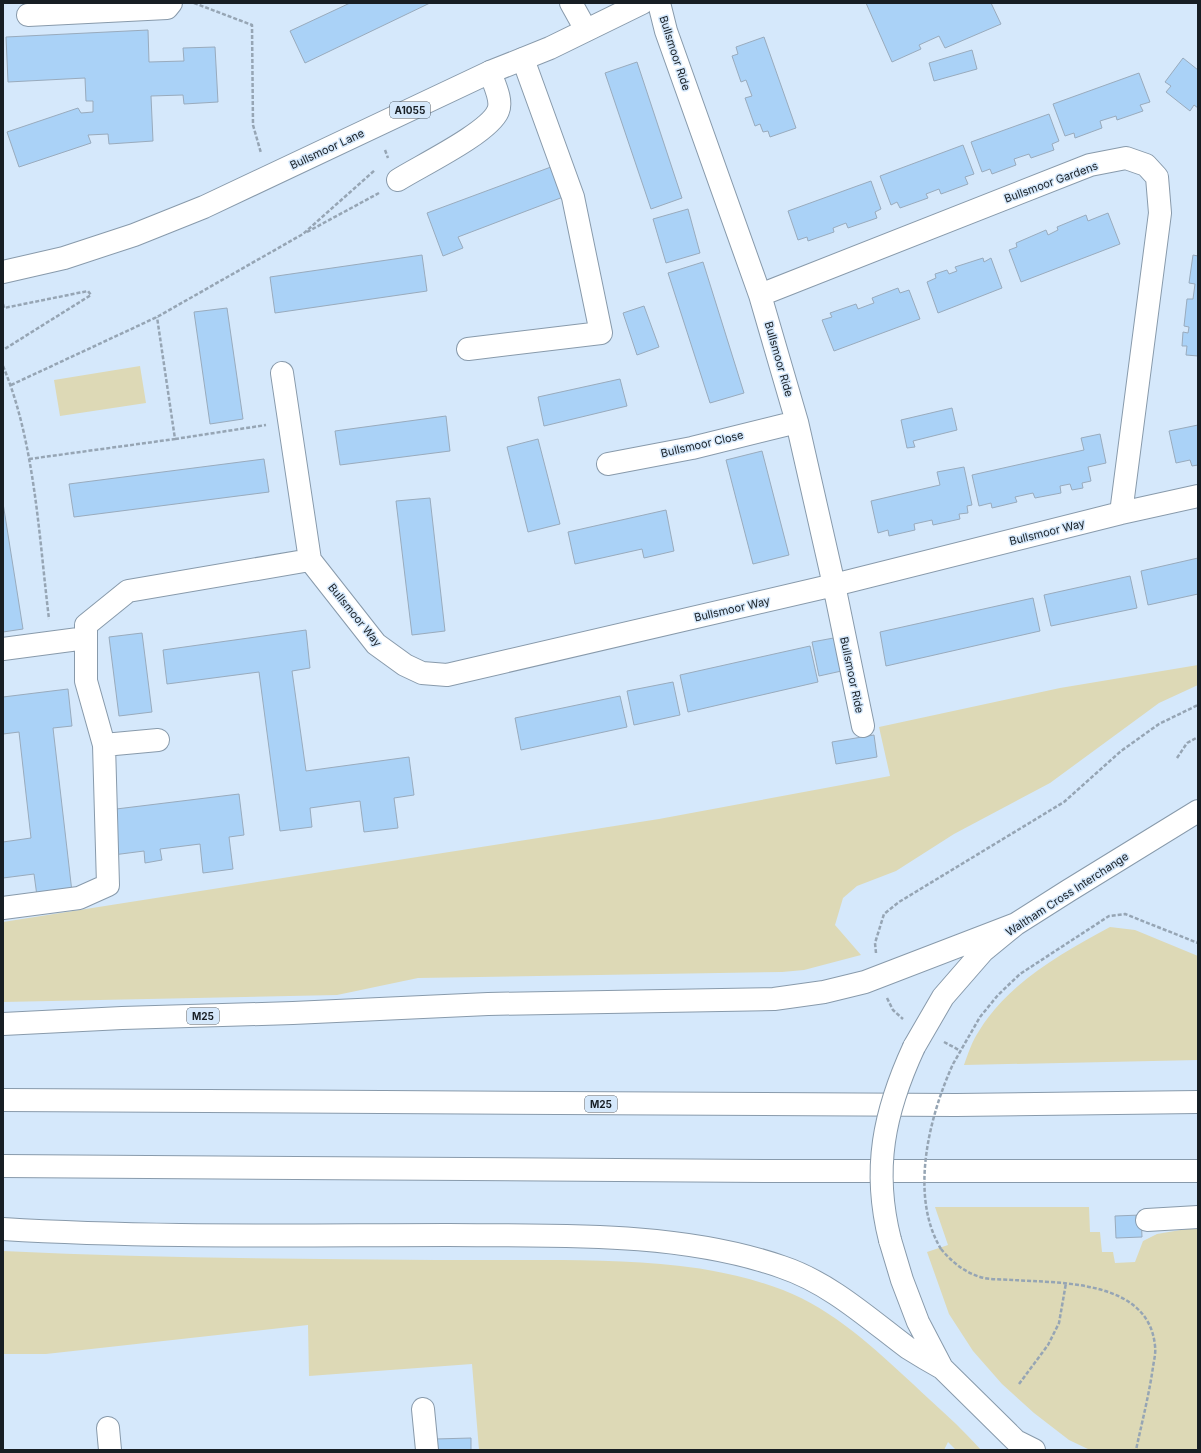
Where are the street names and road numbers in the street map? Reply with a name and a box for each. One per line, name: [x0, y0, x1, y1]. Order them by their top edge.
street label: Bullsmoor Ride: [656, 14, 694, 92]
road number: A1055: [390, 102, 430, 118]
street label: Bullsmoor Lane: [288, 126, 366, 172]
street label: Bullsmoor Gardens: [1002, 158, 1100, 205]
street label: Bullsmoor Ride: [762, 320, 796, 398]
street label: Bullsmoor Close: [659, 428, 745, 460]
street label: Bullsmoor Way: [1008, 516, 1086, 548]
street label: Bullsmoor Way: [325, 581, 385, 649]
street label: Bullsmoor Way: [693, 593, 771, 625]
street label: Bullsmoor Ride: [837, 635, 867, 715]
street label: Waltham Cross Interchange: [1003, 849, 1131, 939]
road number: M25: [187, 1008, 219, 1024]
road number: M25: [585, 1096, 617, 1112]

